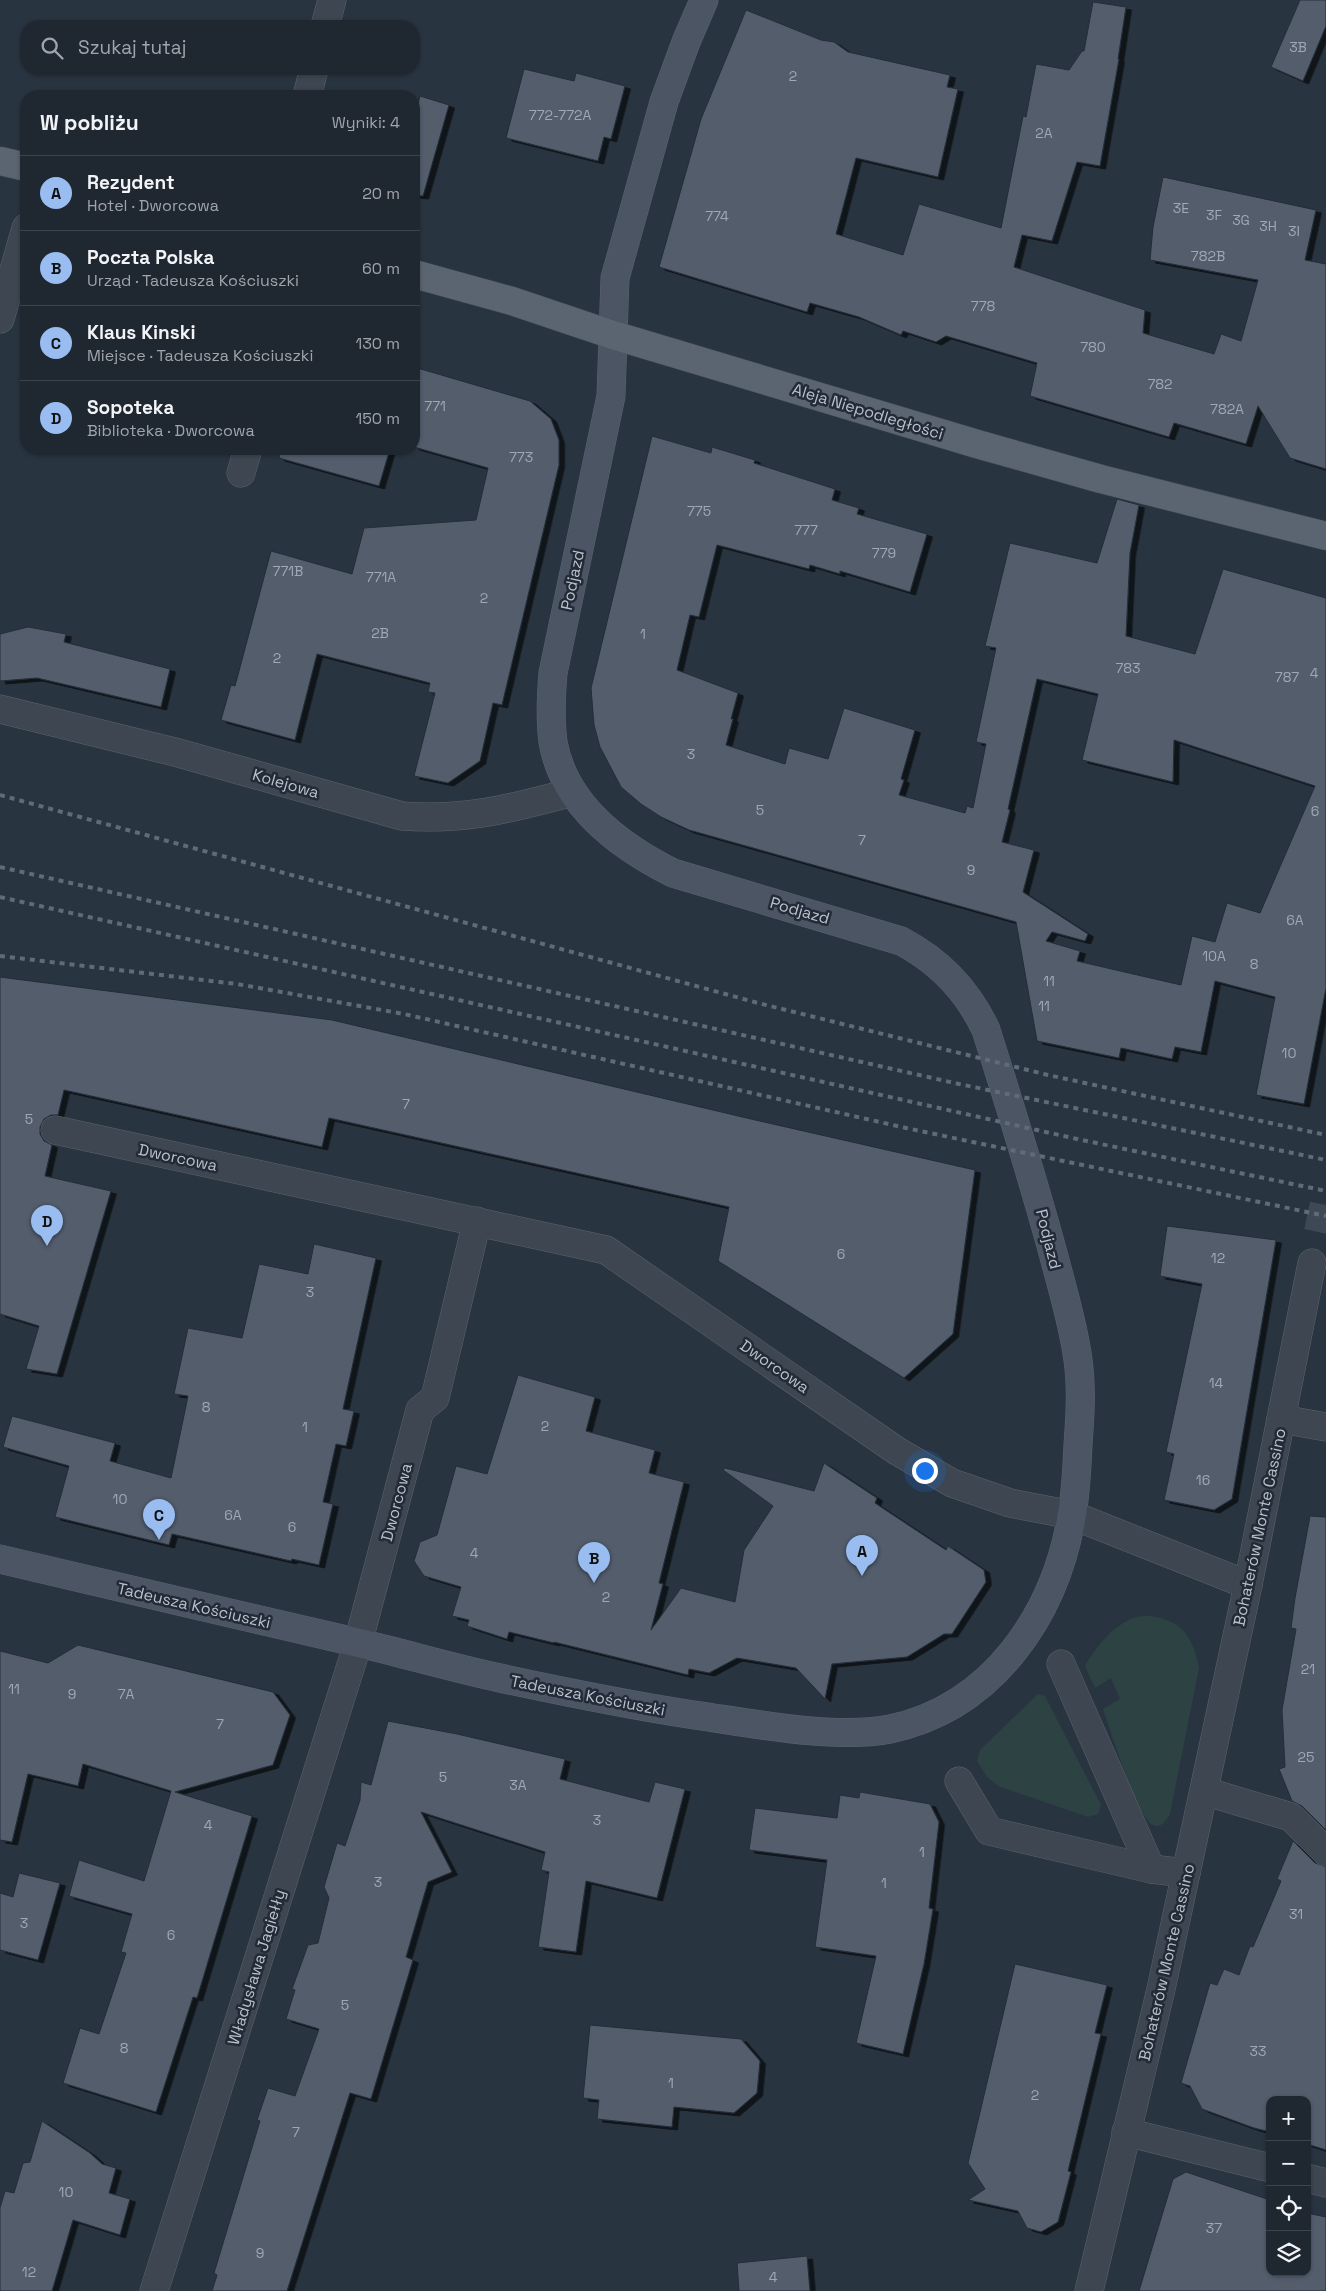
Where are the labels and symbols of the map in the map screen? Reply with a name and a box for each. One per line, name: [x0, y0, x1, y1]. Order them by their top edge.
house number: 3B: [1289, 38, 1307, 56]
house number: 2: [789, 67, 797, 85]
house number: 772-772A: [529, 106, 591, 124]
house number: 2A: [1035, 124, 1053, 142]
house number: 3E: [1173, 199, 1189, 217]
house number: 3F: [1206, 206, 1222, 224]
house number: 774: [705, 207, 729, 225]
house number: 3G: [1232, 211, 1250, 229]
house number: 3H: [1259, 217, 1277, 235]
house number: 3I: [1288, 222, 1300, 240]
house number: 782B: [1191, 247, 1225, 265]
house number: 778: [971, 297, 996, 315]
house number: 780: [1080, 338, 1106, 356]
house number: 782: [1147, 375, 1173, 393]
street label: Aleja Niepodległości: [790, 379, 946, 444]
house number: 771: [424, 397, 446, 415]
house number: 782A: [1210, 400, 1244, 418]
house number: 773: [509, 448, 533, 466]
house number: 775: [687, 502, 711, 520]
house number: 777: [794, 521, 818, 539]
house number: 779: [872, 544, 896, 562]
street label: Podjazd: [556, 548, 589, 612]
house number: 771B: [273, 562, 303, 580]
house number: 771A: [366, 568, 396, 586]
house number: 2: [480, 589, 488, 607]
house number: 2B: [371, 624, 389, 642]
house number: 1: [640, 625, 646, 643]
house number: 2: [273, 649, 281, 667]
house number: 783: [1115, 659, 1141, 677]
house number: 4: [1310, 664, 1319, 682]
house number: 787: [1275, 668, 1299, 686]
house number: 3: [687, 745, 695, 763]
street label: Kolejowa: [250, 764, 322, 803]
house number: 5: [756, 801, 764, 819]
house number: 6: [1311, 802, 1319, 820]
house number: 7: [858, 831, 866, 849]
house number: 9: [967, 861, 975, 879]
street label: Podjazd: [768, 892, 832, 929]
house number: 6A: [1286, 911, 1304, 929]
house number: 10A: [1202, 947, 1226, 965]
house number: 8: [1250, 955, 1259, 973]
house number: 11: [1043, 972, 1055, 990]
house number: 11: [1038, 997, 1050, 1015]
house number: 10: [1282, 1044, 1296, 1062]
house number: 7: [402, 1095, 410, 1113]
house number: 5: [25, 1110, 33, 1128]
street label: Dworcowa: [137, 1139, 219, 1176]
pin: D: [31, 1205, 63, 1246]
street label: Podjazd: [1031, 1207, 1066, 1271]
house number: 6: [837, 1245, 845, 1263]
house number: 12: [1211, 1249, 1225, 1267]
house number: 3: [306, 1283, 314, 1301]
street label: Dworcowa: [736, 1335, 814, 1398]
house number: 14: [1209, 1374, 1224, 1392]
house number: 8: [202, 1398, 211, 1416]
house number: 2: [541, 1417, 549, 1435]
house number: 1: [302, 1418, 308, 1436]
street label: Bohaterów Monte Cassino: [1228, 1426, 1291, 1628]
your location: [912, 1458, 938, 1484]
street label: Dworcowa: [376, 1461, 417, 1544]
house number: 16: [1196, 1471, 1210, 1489]
house number: 10: [113, 1490, 127, 1508]
pin: C: [143, 1499, 175, 1540]
house number: 6A: [224, 1506, 242, 1524]
house number: 6: [288, 1518, 296, 1536]
pin: A: [846, 1535, 878, 1576]
pin: B: [578, 1542, 610, 1583]
house number: 4: [470, 1544, 479, 1562]
street label: Tadeusza Kościuszki: [115, 1578, 273, 1633]
house number: 2: [602, 1588, 610, 1606]
house number: 21: [1301, 1660, 1315, 1678]
street label: Tadeusza Kościuszki: [509, 1670, 667, 1721]
house number: 11: [8, 1680, 20, 1698]
house number: 9: [68, 1685, 76, 1703]
house number: 7A: [118, 1685, 135, 1703]
house number: 7: [216, 1715, 224, 1733]
house number: 25: [1298, 1748, 1314, 1766]
house number: 5: [439, 1768, 447, 1786]
house number: 3A: [509, 1776, 527, 1794]
house number: 3: [593, 1811, 601, 1829]
house number: 4: [204, 1816, 213, 1834]
house number: 1: [919, 1843, 925, 1861]
street label: Bohaterów Monte Cassino: [1134, 1861, 1199, 2063]
house number: 3: [374, 1873, 382, 1891]
house number: 1: [881, 1874, 887, 1892]
street label: Władysława Jagiełły: [223, 1887, 290, 2047]
house number: 31: [1289, 1905, 1303, 1923]
house number: 3: [20, 1914, 28, 1932]
house number: 6: [167, 1926, 175, 1944]
house number: 5: [341, 1996, 349, 2014]
house number: 8: [120, 2039, 129, 2057]
house number: 33: [1250, 2042, 1266, 2060]
house number: 1: [668, 2074, 674, 2092]
house number: 2: [1031, 2086, 1039, 2104]
house number: 7: [292, 2123, 300, 2141]
house number: 10: [59, 2183, 73, 2201]
house number: 37: [1206, 2219, 1222, 2237]
house number: 9: [256, 2244, 264, 2262]
house number: 12: [22, 2263, 36, 2281]
house number: 4: [769, 2268, 778, 2286]

